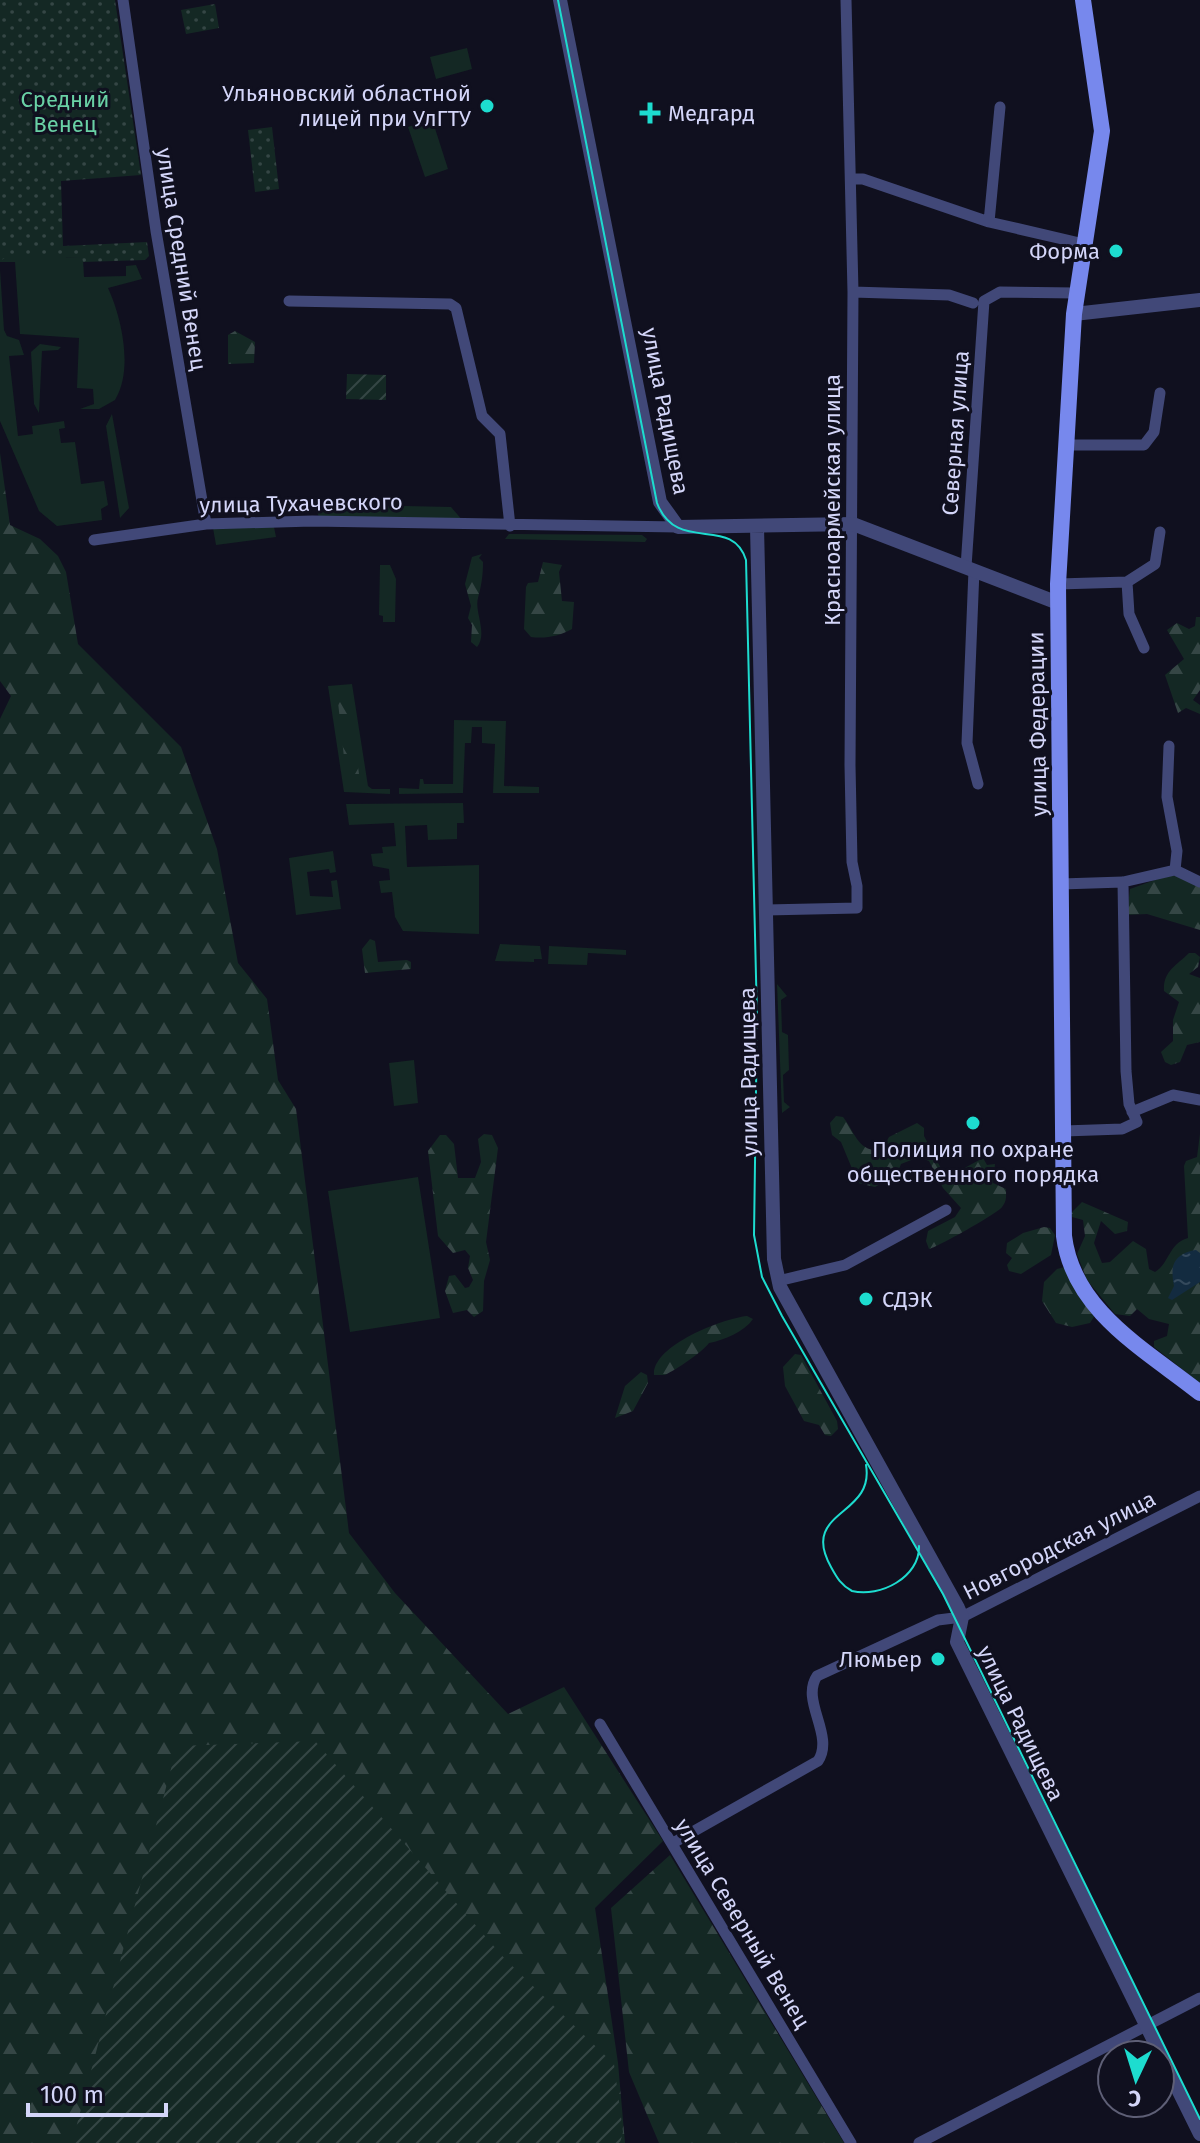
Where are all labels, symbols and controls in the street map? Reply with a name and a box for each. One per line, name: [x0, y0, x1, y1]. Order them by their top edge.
place label: Ульяновский областной лицей при УлГТУ: [222, 80, 471, 132]
park label: Средний Венец: [21, 86, 109, 138]
marker: Ульяновский областной лицей при УлГТУ: [478, 97, 496, 115]
place label: Медгард: [668, 100, 755, 127]
marker: Медгард: [639, 102, 661, 124]
street label: улица Средний Венец: [151, 146, 212, 372]
place label: Форма: [1029, 238, 1100, 265]
marker: Форма: [1107, 242, 1125, 260]
street label: улица Радищева: [636, 325, 695, 497]
street label: Северная улица: [936, 350, 975, 517]
street label: Красноармейская улица: [819, 374, 846, 626]
street label: улица Тухачевского: [199, 488, 403, 519]
street label: улица Федерации: [1022, 631, 1053, 817]
street label: улица Радищева: [734, 987, 763, 1157]
marker: Полиция по охране общественного порядка: [964, 1114, 982, 1132]
place label: Полиция по охране общественного порядка: [847, 1136, 1099, 1188]
place label: СДЭК: [882, 1286, 933, 1313]
marker: СДЭК: [857, 1290, 875, 1308]
street label: Новгородская улица: [958, 1485, 1160, 1606]
street label: улица Радищева: [971, 1641, 1070, 1805]
place label: Люмьер: [839, 1646, 922, 1673]
marker: Люмьер: [929, 1650, 947, 1668]
street label: улица Северный Венец: [669, 1813, 816, 2033]
north arrow: [1096, 2039, 1176, 2119]
scale bar: [28, 2067, 166, 2117]
text: 100 m: [40, 2081, 104, 2109]
text: С: [1127, 2085, 1142, 2112]

